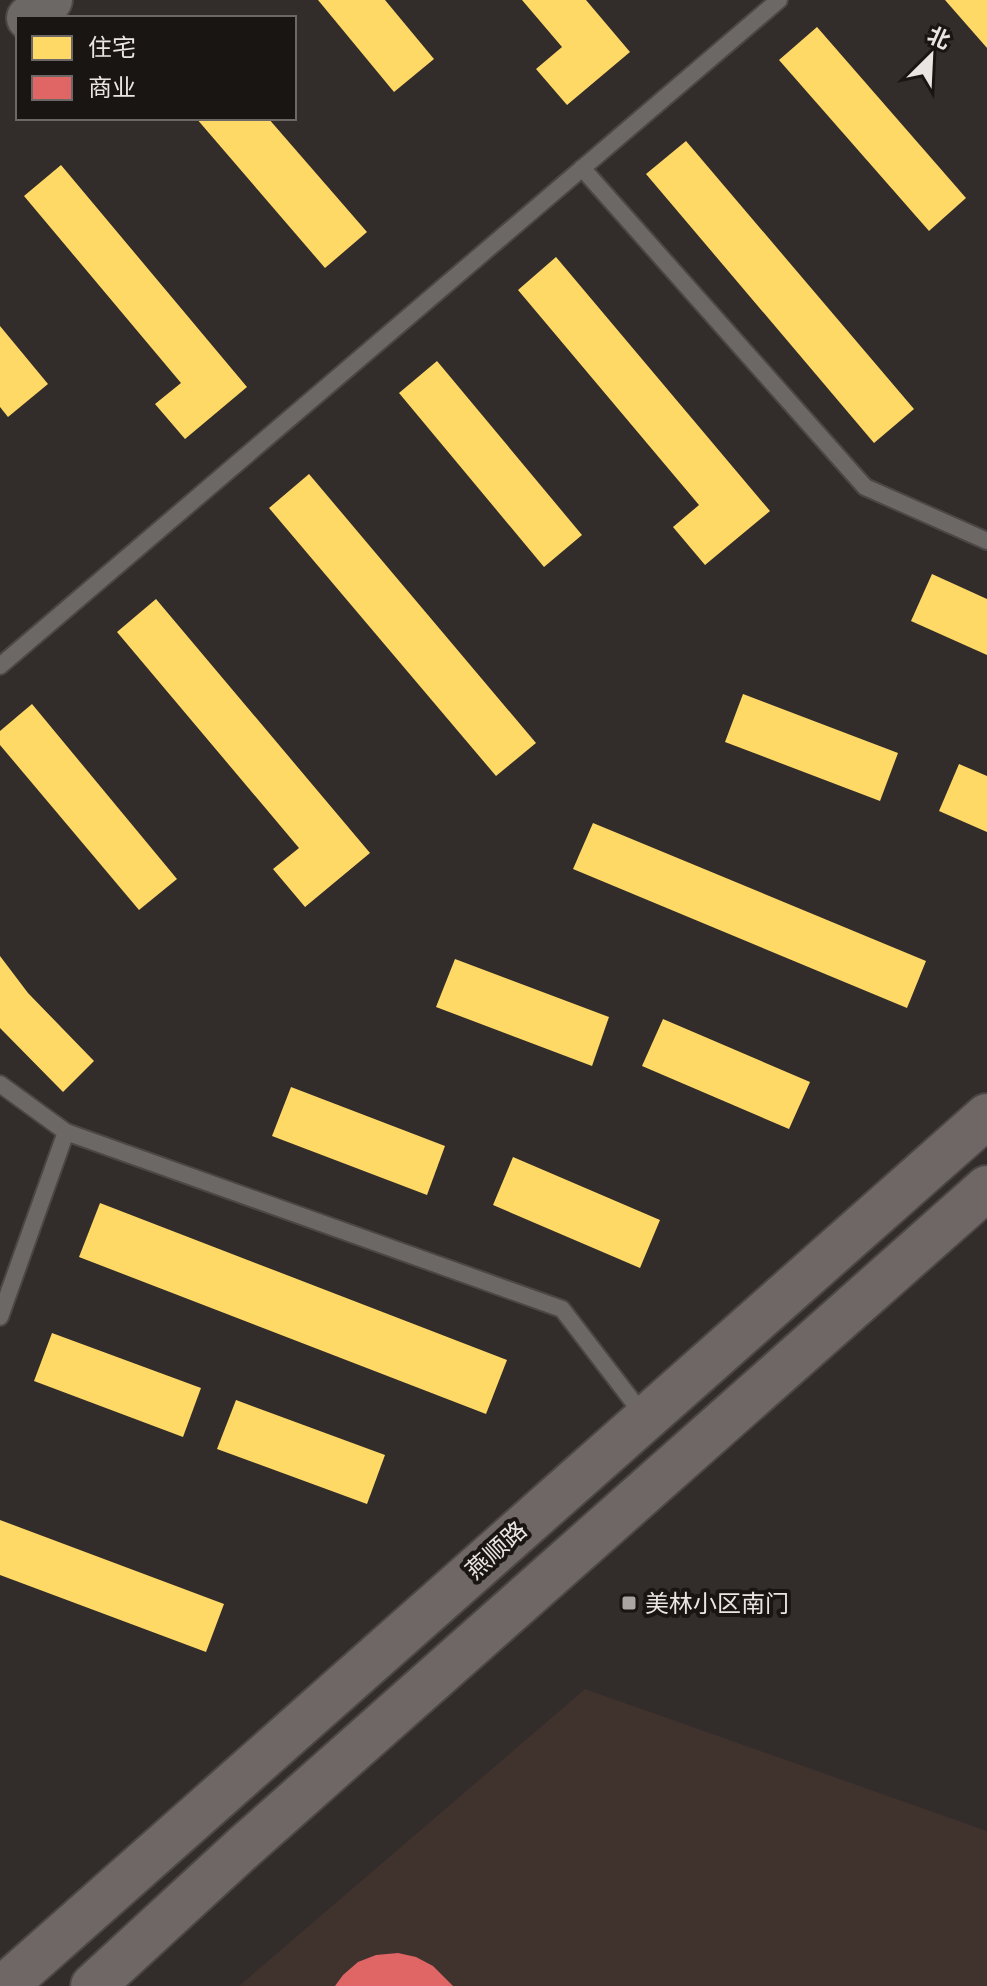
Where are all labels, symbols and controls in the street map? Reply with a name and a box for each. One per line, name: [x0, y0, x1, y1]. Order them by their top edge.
legend: [16, 16, 296, 120]
north arrow: [891, 16, 971, 96]
text: 北: [923, 21, 954, 55]
text: 住宅: [88, 33, 136, 62]
text: 商业: [88, 73, 136, 102]
street label: 燕顺路: [460, 1515, 532, 1585]
place label: 美林小区南门: [645, 1589, 789, 1618]
marker: 美林小区南门: [620, 1594, 638, 1612]

